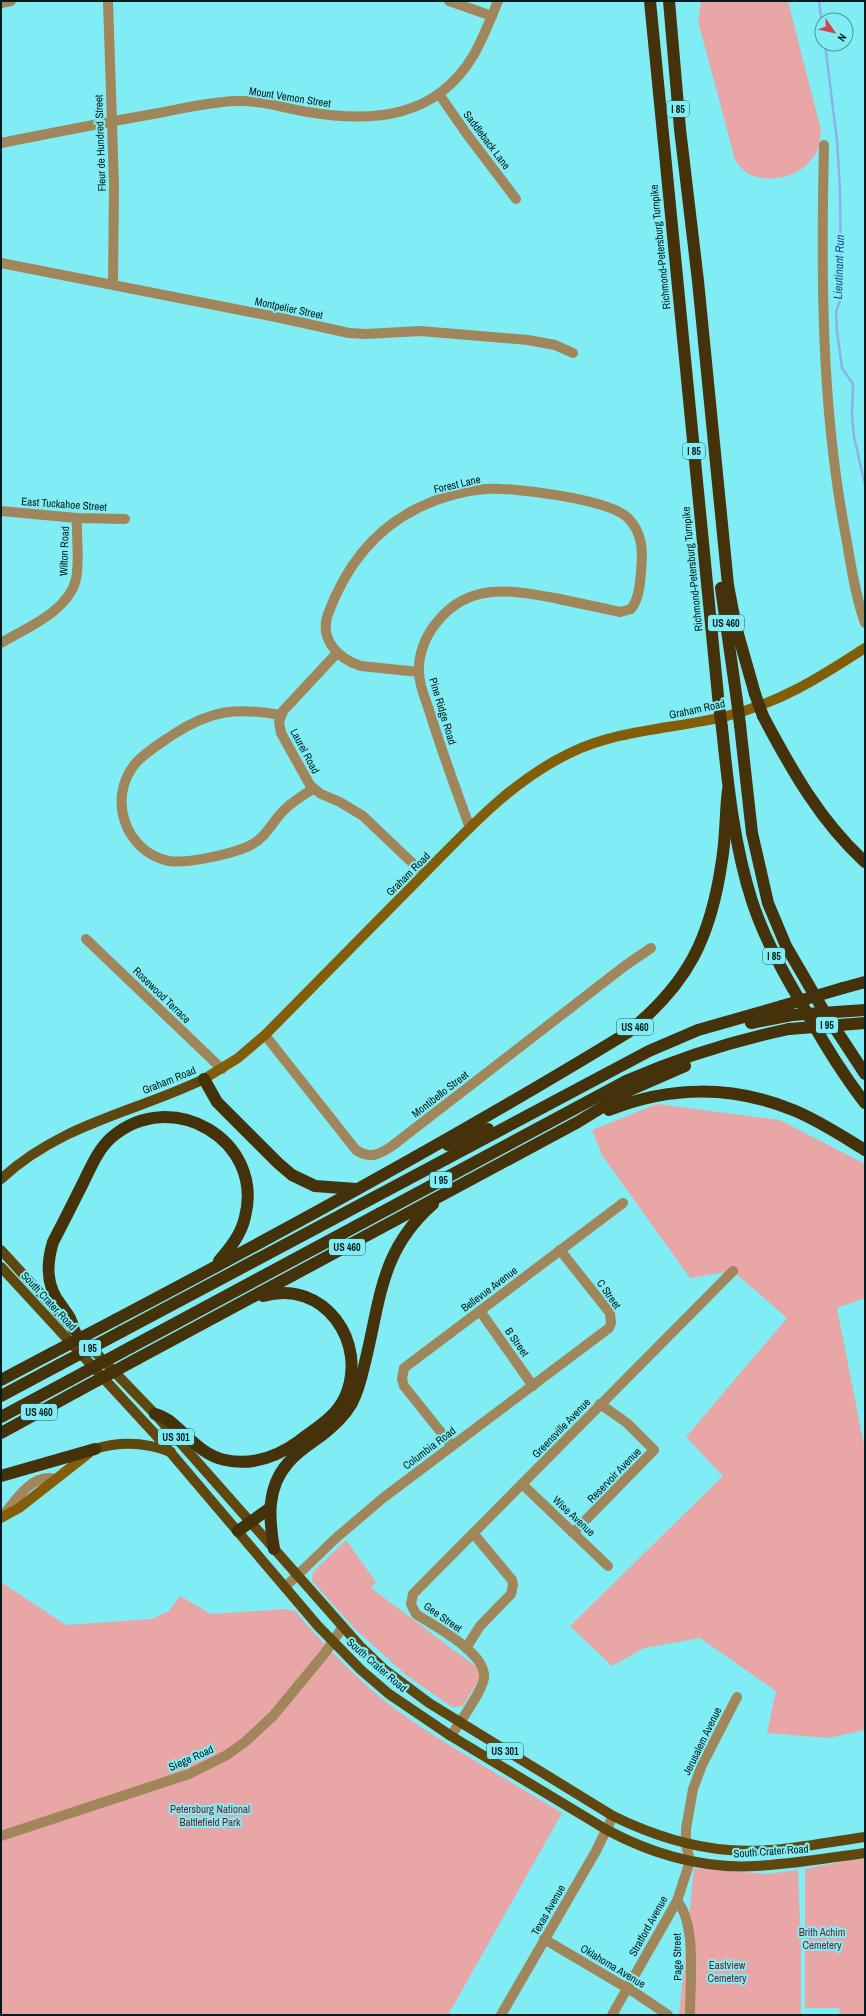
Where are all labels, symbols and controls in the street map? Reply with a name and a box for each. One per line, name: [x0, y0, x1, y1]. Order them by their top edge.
north arrow: [814, 12, 854, 52]
text: N: [835, 31, 850, 44]
street label: Mount Vernon Street: [248, 84, 332, 110]
street label: Fleur de Hundred Street: [91, 94, 109, 192]
road number: I 85: [667, 101, 689, 117]
street label: Saddleback Lane: [460, 108, 514, 172]
street label: Richmond-Petersburg Turnpike: [646, 184, 674, 310]
water label: Lieutinant Run: [830, 234, 848, 300]
street label: Montpelier Street: [254, 294, 325, 322]
road number: I 85: [683, 443, 705, 459]
street label: Forest Lane: [432, 472, 482, 496]
street label: East Tuckahoe Street: [21, 494, 108, 514]
street label: Richmond-Petersburg Turnpike: [678, 506, 706, 632]
street label: Wilton Road: [56, 526, 72, 576]
road number: US 460: [708, 615, 744, 631]
street label: Pine Ridge Road: [426, 676, 460, 746]
street label: Graham Road: [668, 696, 726, 722]
street label: Laurel Road: [287, 726, 323, 776]
street label: Graham Road: [383, 849, 433, 899]
road number: I 85: [763, 948, 785, 964]
street label: Rosewood Terrace: [130, 964, 194, 1026]
road number: I 95: [816, 1017, 838, 1033]
road number: US 460: [617, 1019, 653, 1035]
street label: Graham Road: [140, 1063, 198, 1097]
street label: Montibello Street: [409, 1067, 472, 1121]
road number: I 95: [430, 1172, 452, 1188]
road number: US 460: [329, 1239, 365, 1255]
street label: Bellevue Avenue: [458, 1263, 520, 1315]
street label: South Crater Road: [18, 1269, 80, 1333]
street label: C Street: [594, 1276, 625, 1312]
street label: B Street: [502, 1325, 532, 1360]
road number: I 95: [79, 1340, 101, 1356]
street label: Greensville Avenue: [529, 1395, 593, 1461]
road number: US 460: [21, 1404, 57, 1420]
street label: Columbia Road: [400, 1424, 458, 1472]
road number: US 301: [158, 1429, 194, 1445]
street label: Reservoir Avenue: [584, 1444, 644, 1506]
street label: Wise Avenue: [550, 1493, 598, 1539]
street label: Gee Street: [421, 1599, 465, 1636]
street label: South Crater Road: [344, 1635, 410, 1695]
street label: Jerusalem Avenue: [679, 1705, 725, 1777]
street label: Siege Road: [166, 1742, 216, 1774]
road number: US 301: [487, 1743, 523, 1759]
park label: Petersburg National Battlefield Park: [170, 1802, 250, 1829]
street label: South Crater Road: [733, 1841, 809, 1861]
street label: Texas Avenue: [528, 1882, 568, 1938]
street label: Stratford Avenue: [626, 1893, 670, 1959]
park label: Brith Achim Cemetery: [799, 1925, 845, 1952]
street label: Page Street: [670, 1933, 684, 1981]
street label: Oklahoma Avenue: [578, 1941, 648, 1991]
park label: Eastview Cemetery: [707, 1958, 747, 1985]

